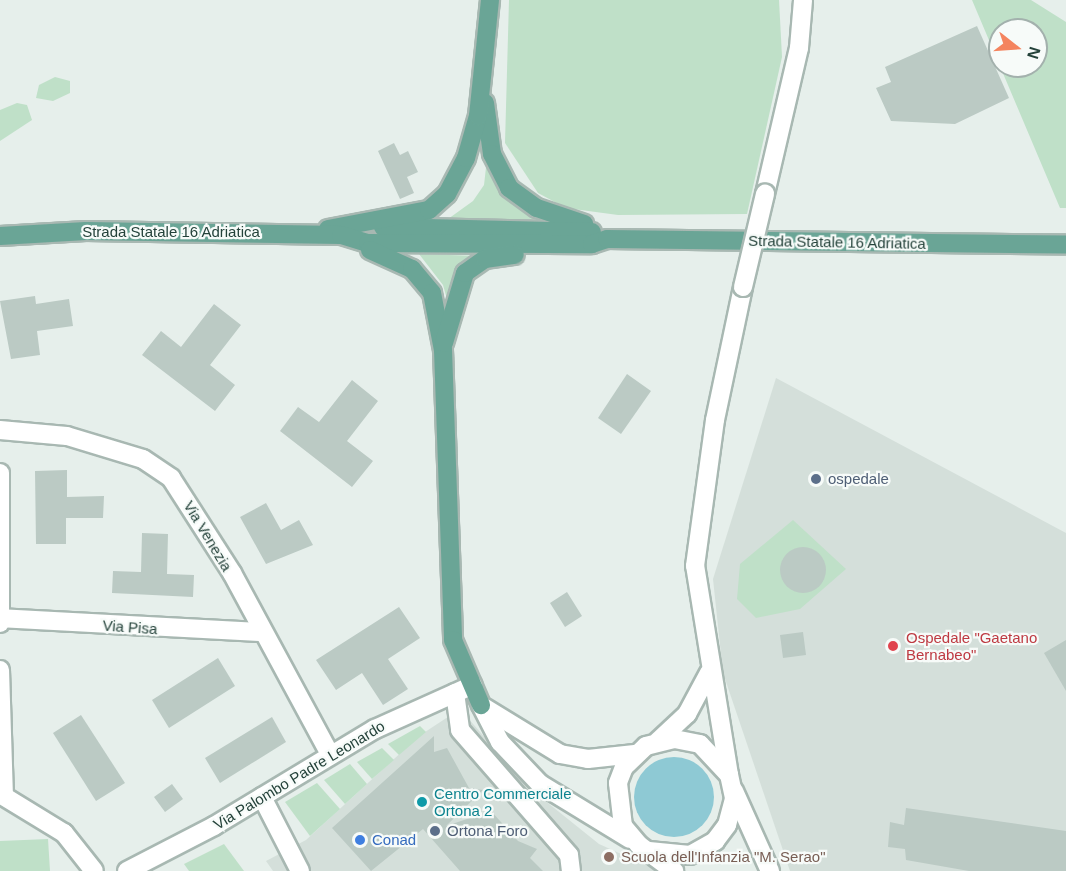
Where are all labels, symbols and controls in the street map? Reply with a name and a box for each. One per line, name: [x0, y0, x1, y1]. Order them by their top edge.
north arrow: [988, 18, 1048, 78]
text: N: [1024, 45, 1044, 61]
street label: Strada Statale 16 Adriatica: [82, 223, 260, 241]
street label: Strada Statale 16 Adriatica: [748, 231, 926, 253]
place label: ospedale: [828, 470, 889, 488]
marker: ospedale: [809, 472, 823, 486]
street label: Via Venezia: [180, 498, 236, 574]
street label: Via Pisa: [102, 616, 158, 638]
place label: Ospedale "Gaetano Bernabeo": [906, 628, 1037, 663]
marker: Ospedale "Gaetano Bernabeo": [884, 637, 902, 655]
street label: Via Palombo Padre Leonardo: [210, 717, 388, 833]
place label: Centro Commerciale Ortona 2: [434, 784, 572, 819]
marker: Centro Commerciale Ortona 2: [415, 795, 429, 809]
place label: Ortona Foro: [447, 822, 528, 840]
marker: Ortona Foro: [428, 824, 442, 838]
place label: Conad: [372, 831, 416, 849]
marker: Conad: [353, 833, 367, 847]
place label: Scuola dell'Infanzia "M. Serao": [621, 848, 825, 866]
marker: Scuola dell'Infanzia "M. Serao": [602, 850, 616, 864]

